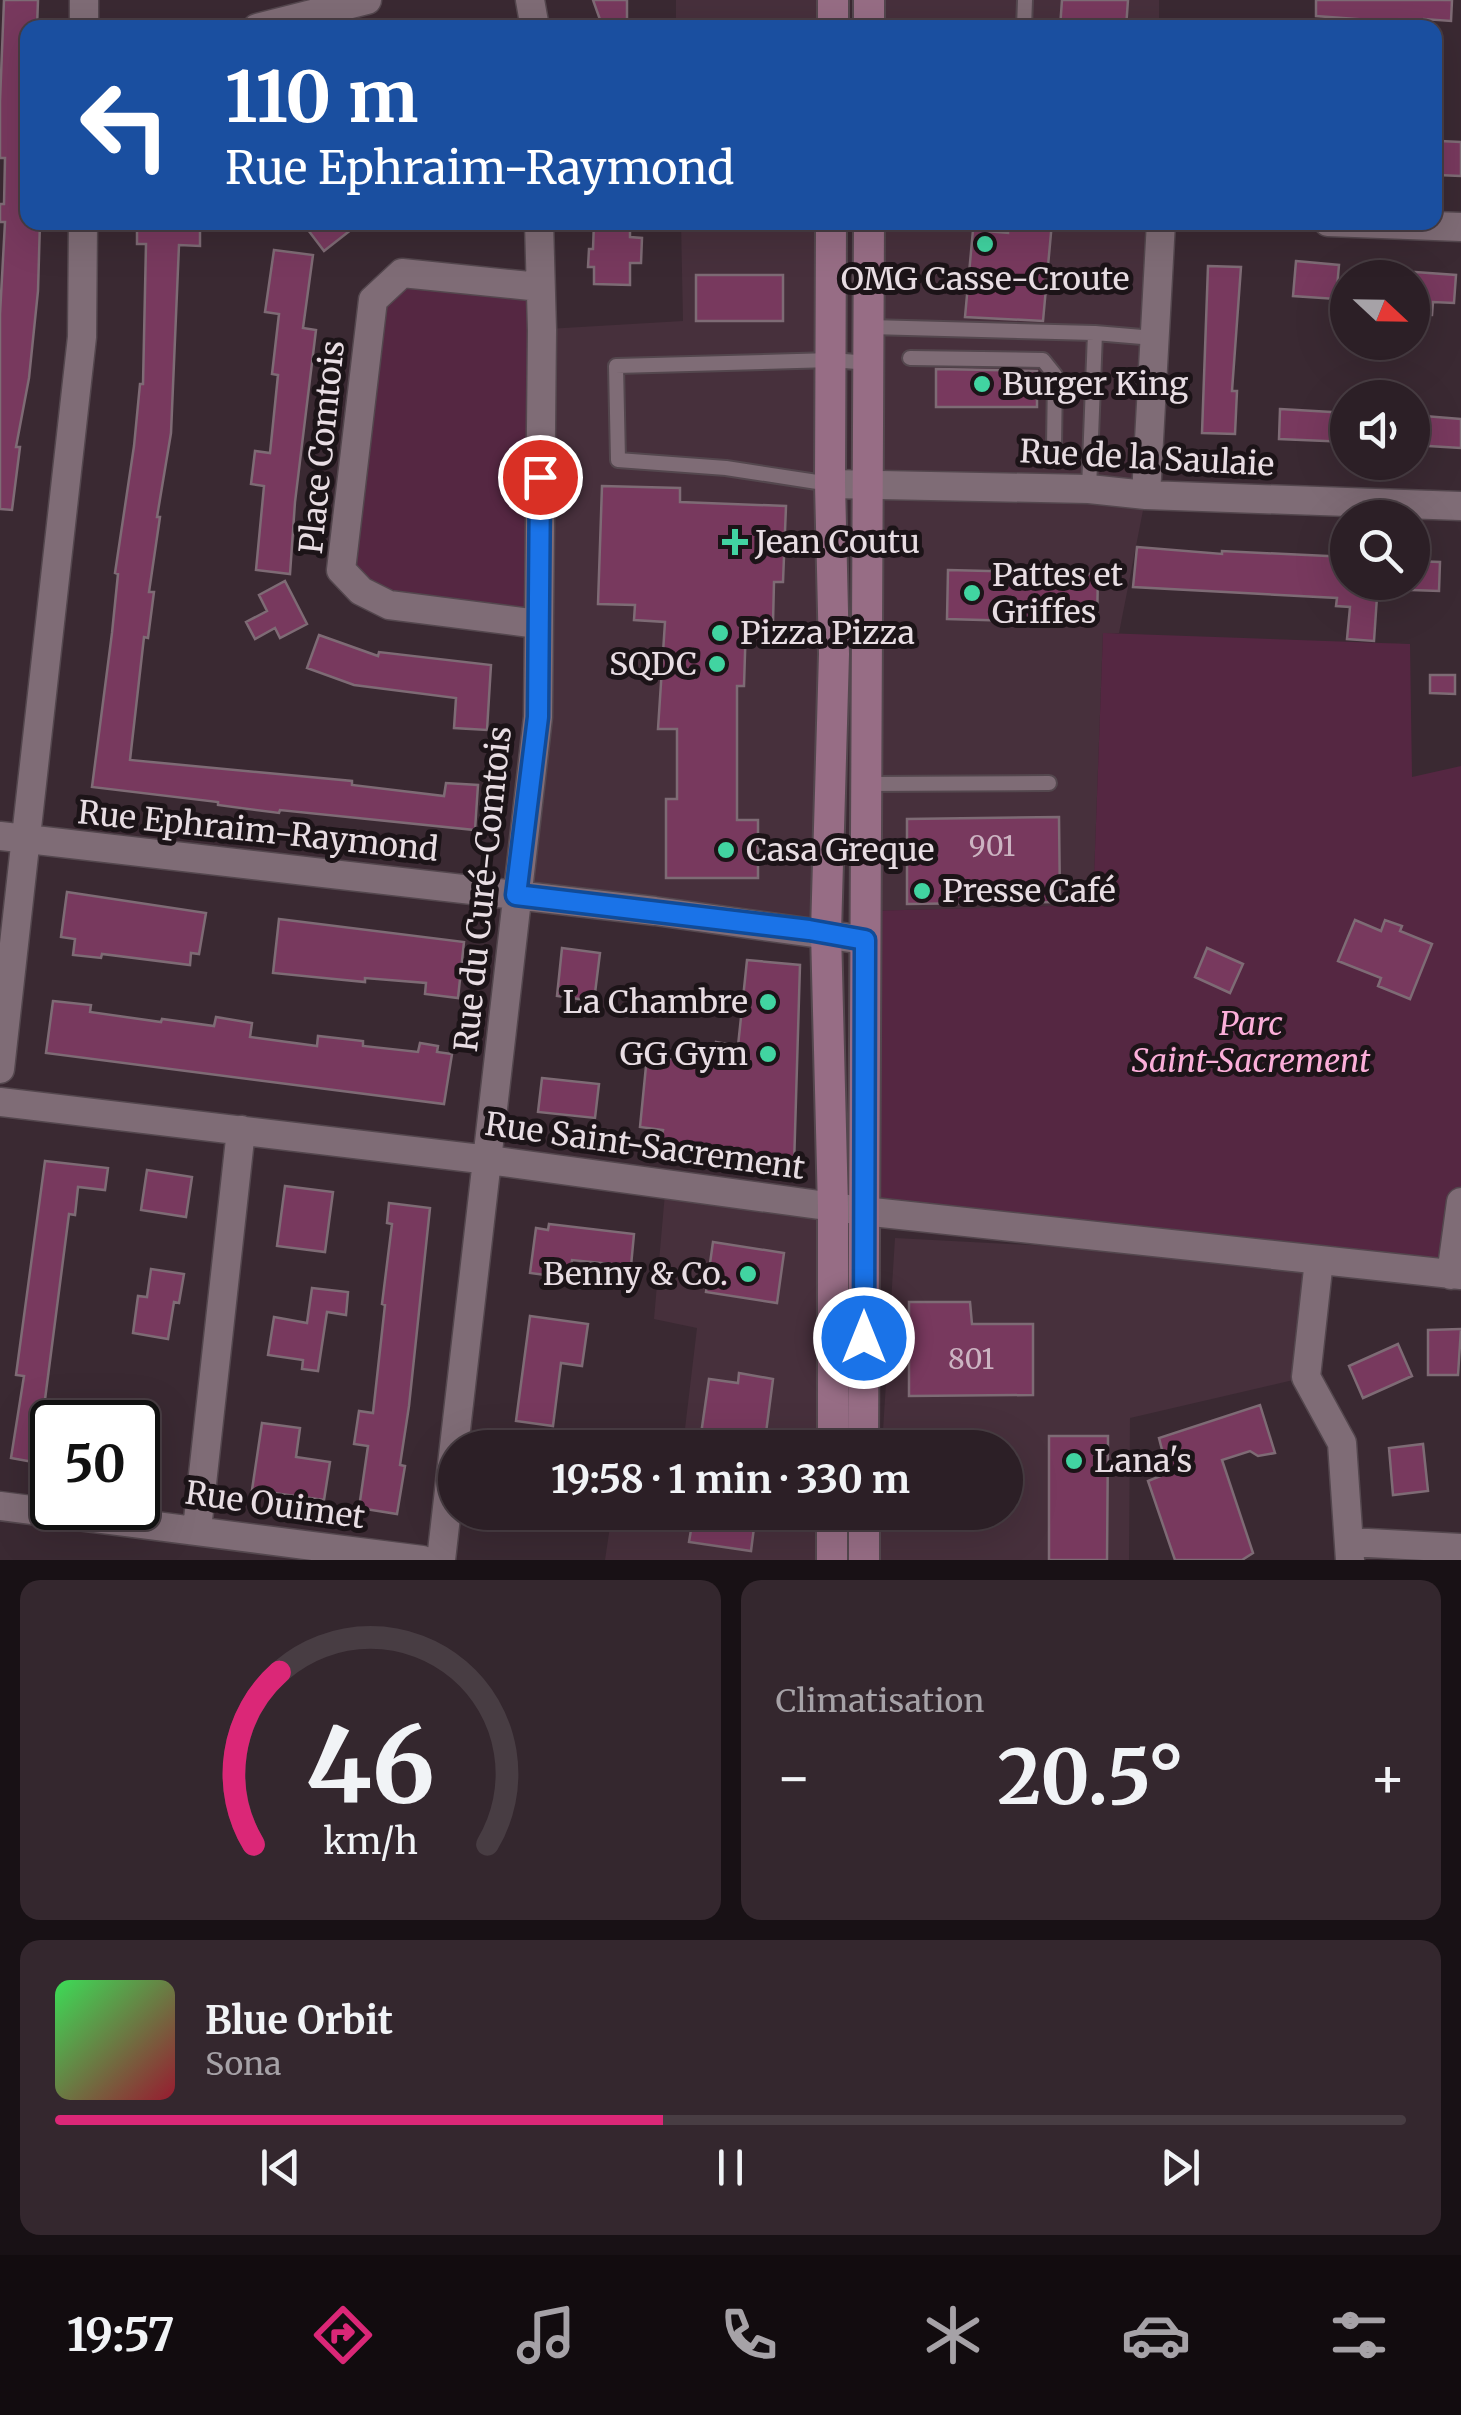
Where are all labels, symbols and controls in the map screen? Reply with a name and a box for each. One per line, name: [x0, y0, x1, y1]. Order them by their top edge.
text: 110 m: [225, 53, 418, 141]
icon: left: [60, 60, 190, 190]
text: Rue Ephraim-Raymond: [225, 140, 735, 196]
marker: OMG Casse-Croute: [974, 233, 996, 255]
place label: OMG Casse-Croute: [841, 259, 1129, 299]
north arrow: [1330, 260, 1430, 360]
map controls: [1330, 260, 1430, 600]
street label: Place Comtois: [291, 338, 353, 556]
place label: Burger King: [1002, 364, 1188, 404]
marker: Burger King: [971, 373, 993, 395]
button: sound: [1330, 380, 1430, 480]
street label: Rue de la Saulaie: [1019, 431, 1275, 485]
pin: [498, 435, 583, 520]
icon: arrive: [513, 450, 568, 505]
button: search: [1330, 500, 1430, 600]
place label: Jean Coutu: [754, 522, 920, 562]
marker: Jean Coutu: [724, 531, 746, 553]
place label: Pattes et Griffes: [992, 555, 1124, 632]
marker: Pattes et Griffes: [961, 582, 983, 604]
place label: Pizza Pizza: [740, 613, 915, 653]
marker: Pizza Pizza: [709, 622, 731, 644]
place label: SQDC: [609, 644, 697, 684]
marker: SQDC: [706, 653, 728, 675]
street label: Rue du Curé-Comtois: [446, 724, 520, 1054]
street label: Rue Ephraim-Raymond: [76, 792, 440, 870]
house number: 901: [969, 828, 1015, 864]
place label: Casa Greque: [746, 830, 934, 870]
marker: Casa Greque: [715, 839, 737, 861]
place label: Presse Café: [942, 871, 1116, 911]
marker: Presse Café: [911, 880, 933, 902]
place label: La Chambre: [562, 982, 748, 1022]
marker: La Chambre: [757, 991, 779, 1013]
park label: Parc Saint-Sacrement: [1132, 1004, 1371, 1081]
place label: GG Gym: [620, 1034, 748, 1074]
marker: GG Gym: [757, 1043, 779, 1065]
street label: Rue Saint-Sacrement: [483, 1104, 808, 1188]
place label: Benny & Co.: [543, 1254, 728, 1294]
marker: Benny & Co.: [737, 1263, 759, 1285]
position arrow: [812, 1286, 916, 1390]
house number: 801: [948, 1341, 994, 1377]
speed limit sign: 50: [30, 1400, 160, 1530]
place label: Lana's: [1094, 1441, 1192, 1481]
marker: Lana's: [1063, 1450, 1085, 1472]
text: 19:58 · 1 min · 330 m: [551, 1456, 910, 1503]
street label: Rue Ouimet: [183, 1473, 368, 1537]
text: Climatisation: [776, 1681, 984, 1721]
text: 46: [306, 1700, 435, 1830]
text: 20.5°: [997, 1730, 1184, 1824]
text: −: [776, 1743, 812, 1812]
text: +: [1369, 1743, 1406, 1812]
text: km/h: [323, 1819, 418, 1864]
text: Blue Orbit: [205, 1997, 393, 2044]
text: Sona: [205, 2044, 281, 2084]
icon: previous: [253, 2140, 308, 2195]
icon: pause: [703, 2140, 758, 2195]
icon: next: [1153, 2140, 1208, 2195]
icon: directions: [308, 2300, 378, 2370]
icon: music: [511, 2300, 581, 2370]
icon: phone: [714, 2300, 784, 2370]
icon: climate: [918, 2300, 988, 2370]
icon: car: [1121, 2300, 1191, 2370]
icon: filters: [1324, 2300, 1394, 2370]
text: 19:57: [67, 2307, 175, 2363]

